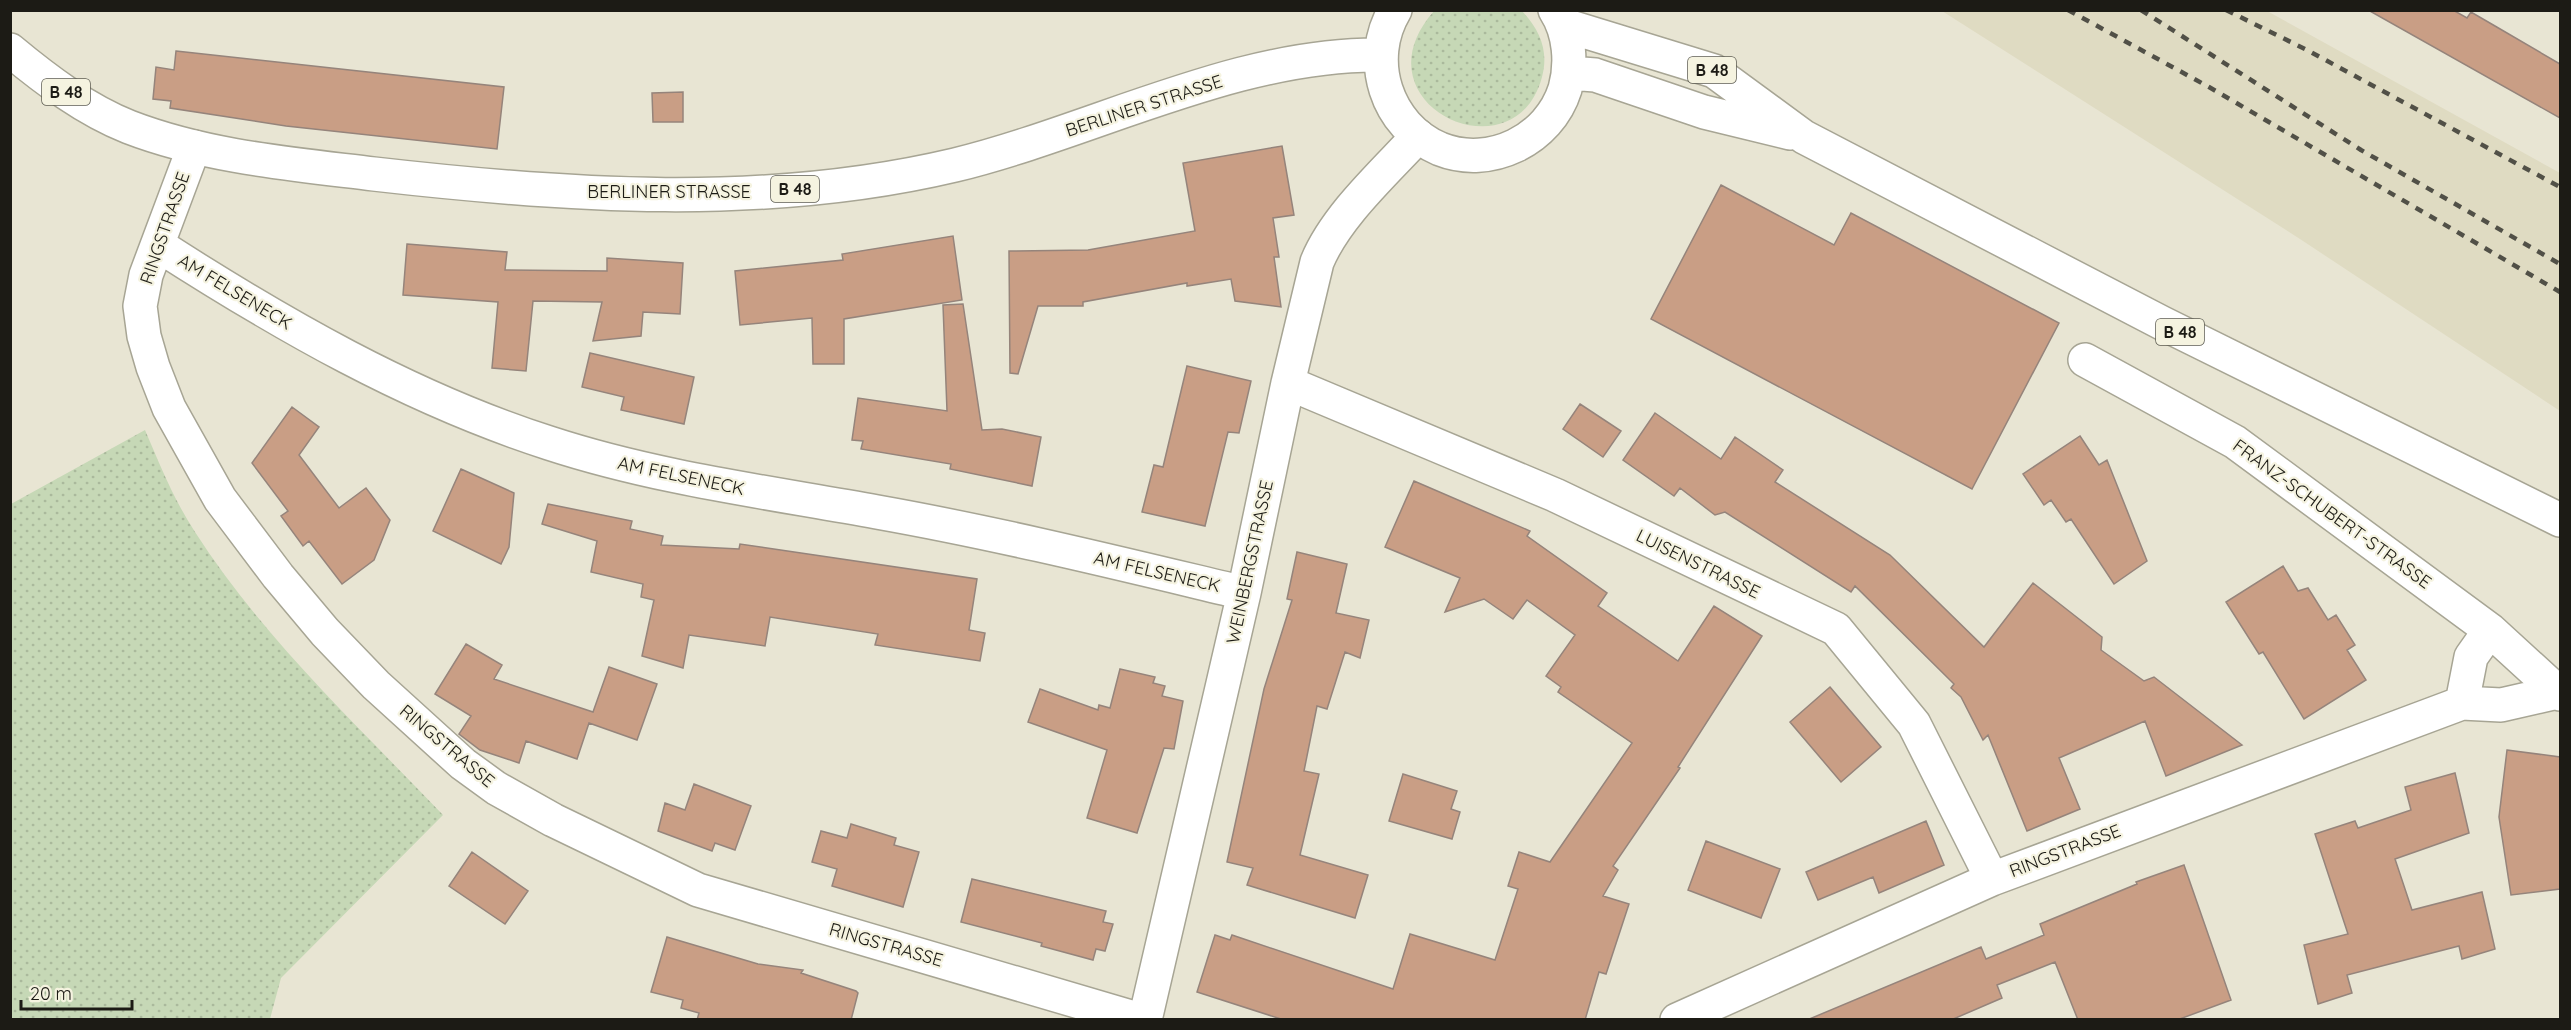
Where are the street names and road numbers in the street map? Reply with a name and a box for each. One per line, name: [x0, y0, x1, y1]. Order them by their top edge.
road number: B 48: [1688, 57, 1736, 83]
street label: BERLINER STRASSE: [1063, 69, 1225, 142]
road number: B 48: [42, 79, 90, 105]
street label: RINGSTRASSE: [135, 169, 194, 287]
road number: B 48: [771, 176, 819, 202]
street label: BERLINER STRASSE: [587, 180, 751, 203]
street label: AM FELSENECK: [174, 248, 296, 335]
road number: B 48: [2156, 319, 2204, 345]
street label: FRANZ-SCHUBERT-STRASSE: [2228, 434, 2436, 593]
street label: AM FELSENECK: [616, 451, 747, 500]
street label: WEINBERGSTRASSE: [1221, 478, 1278, 646]
street label: LUISENSTRASSE: [1632, 524, 1764, 604]
street label: AM FELSENECK: [1092, 546, 1223, 597]
street label: RINGSTRASSE: [395, 699, 500, 792]
street label: RINGSTRASSE: [2006, 819, 2124, 882]
street label: RINGSTRASSE: [827, 917, 946, 972]

